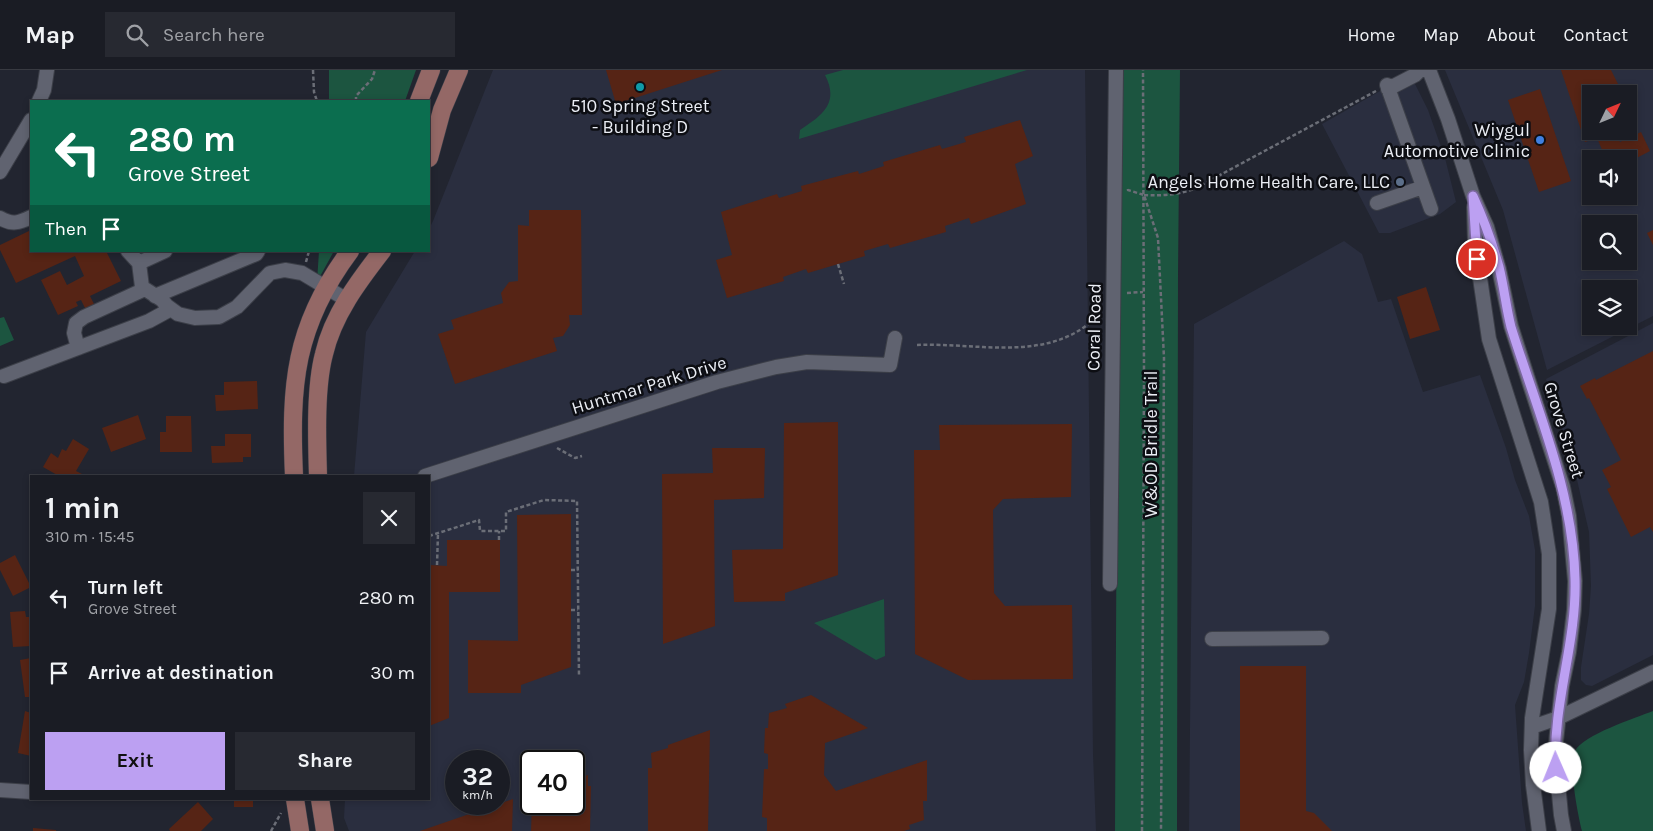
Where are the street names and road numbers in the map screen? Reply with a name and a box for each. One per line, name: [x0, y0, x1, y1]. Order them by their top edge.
street label: Coral Road: [1082, 283, 1106, 371]
street label: Huntmar Park Drive: [569, 351, 729, 419]
street label: W&OD Bridle Trail: [1140, 370, 1162, 518]
street label: Grove Street: [1539, 379, 1589, 481]

